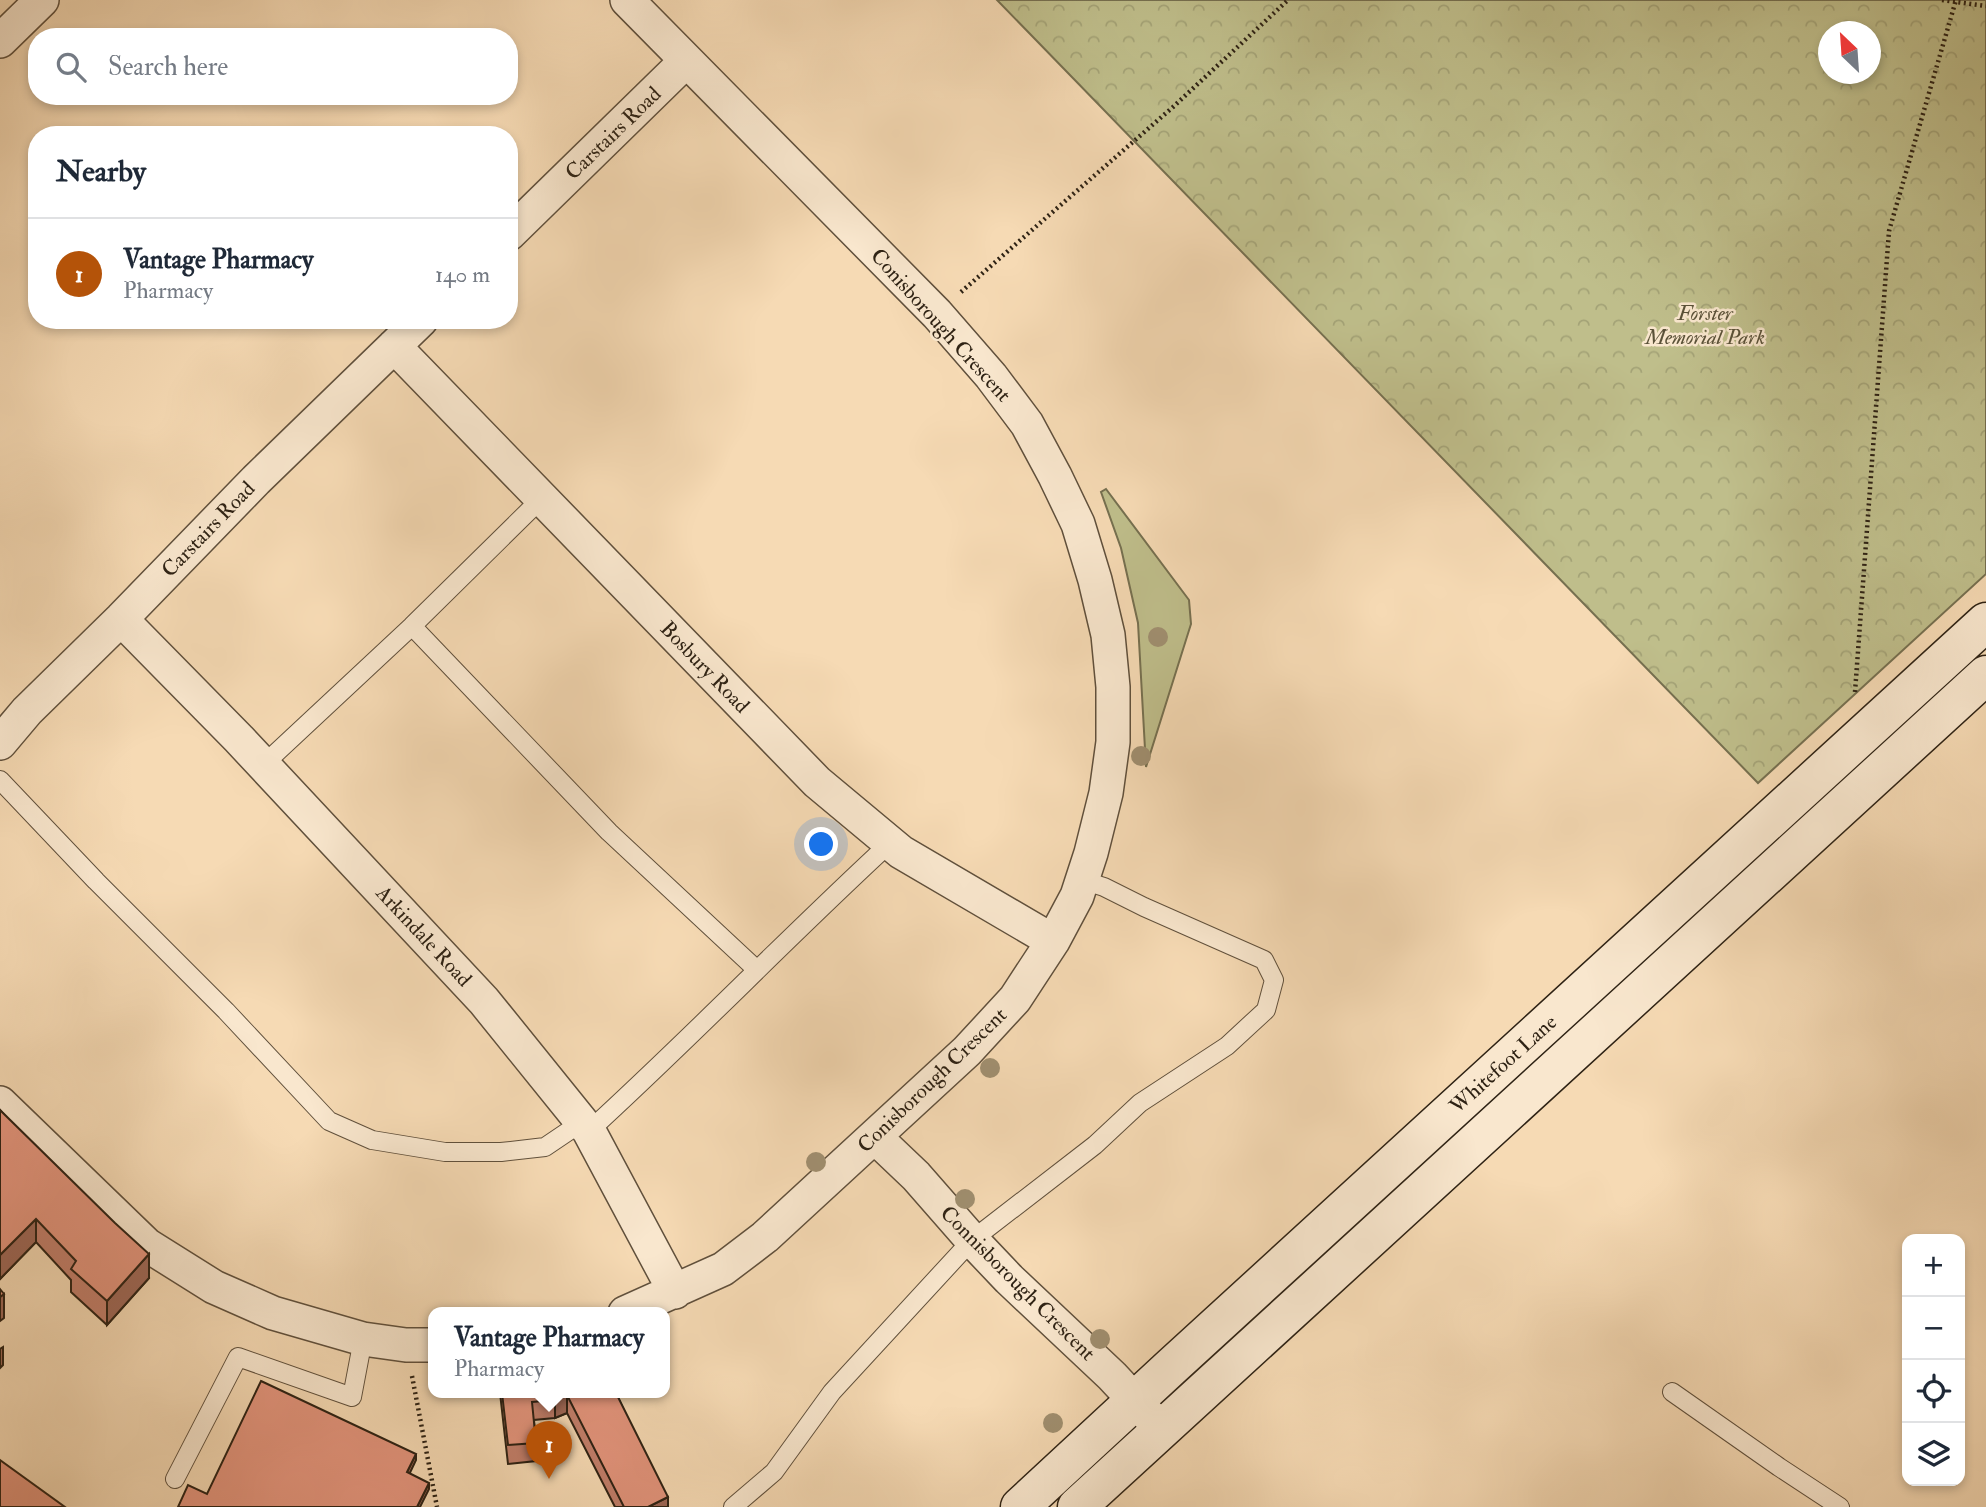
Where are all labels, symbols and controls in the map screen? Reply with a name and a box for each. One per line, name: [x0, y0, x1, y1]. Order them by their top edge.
north arrow: [1818, 21, 1881, 84]
search box: [28, 28, 518, 105]
icon: search: [52, 48, 90, 86]
text: Search here: [108, 51, 228, 83]
street label: Carstairs Road: [560, 80, 668, 186]
text: Nearby: [56, 153, 146, 190]
street label: Conisborough Crescent: [864, 243, 1017, 408]
text: Vantage Pharmacy: [123, 244, 313, 276]
text: 1: [75, 260, 83, 289]
text: 140 m: [435, 260, 490, 289]
text: Pharmacy: [123, 276, 213, 305]
park label: Forster Memorial Park: [1643, 300, 1765, 351]
street label: Carstairs Road: [156, 475, 261, 583]
street label: Bosbury Road: [654, 616, 756, 719]
your location: [804, 827, 838, 861]
street label: Arkindale Road: [369, 879, 478, 993]
street label: Conisborough Crescent: [852, 1002, 1013, 1159]
street label: Whitefoot Lane: [1443, 1009, 1563, 1120]
street label: Connisborough Crescent: [934, 1200, 1101, 1367]
map controls: [1902, 1234, 1965, 1486]
button: +: [1902, 1234, 1965, 1297]
button: −: [1902, 1297, 1965, 1360]
popup: [428, 1307, 670, 1398]
text: Vantage Pharmacy: [454, 1322, 644, 1354]
text: Pharmacy: [454, 1354, 544, 1383]
button: locate: [1902, 1360, 1965, 1423]
pin: 1: [526, 1421, 572, 1479]
button: layers: [1902, 1423, 1965, 1486]

